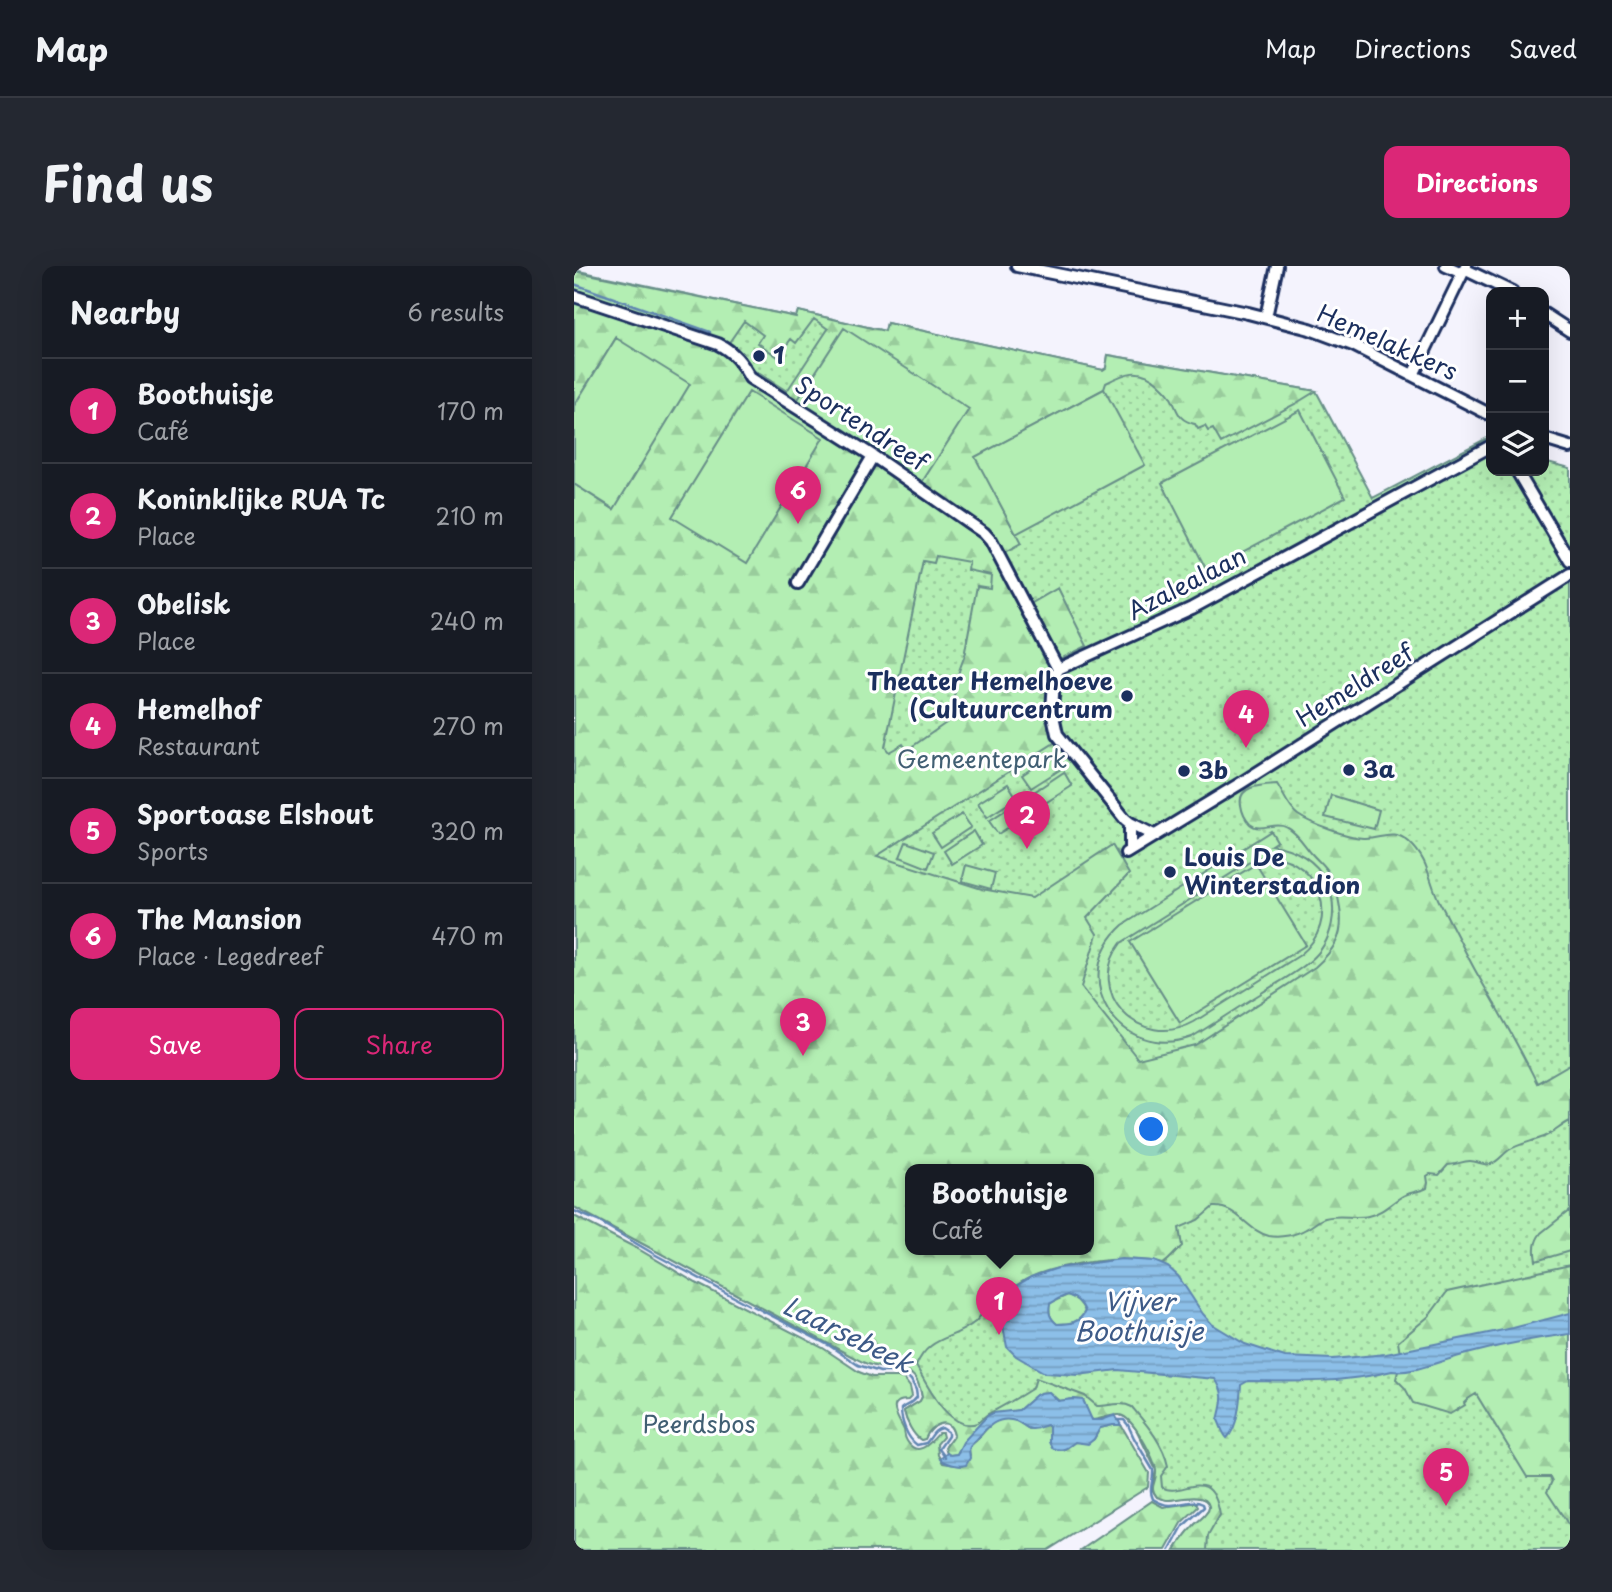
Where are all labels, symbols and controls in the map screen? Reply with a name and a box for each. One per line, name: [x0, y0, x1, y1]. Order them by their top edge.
text: Map: [35, 23, 108, 73]
text: Map: [1265, 30, 1316, 66]
text: Directions: [1354, 30, 1471, 66]
text: Saved: [1509, 30, 1577, 66]
text: Find us: [42, 145, 213, 219]
button: Directions: [1384, 146, 1570, 218]
map controls: [1486, 287, 1549, 476]
button: +: [1486, 287, 1549, 350]
text: Nearby: [70, 289, 180, 334]
text: 6 results: [408, 294, 504, 329]
street label: Hemelakkers: [1312, 294, 1464, 388]
place label: 1: [773, 336, 784, 372]
marker: 1: [751, 348, 767, 364]
button: −: [1486, 350, 1549, 413]
street label: Sportendreef: [788, 366, 938, 480]
text: Boothuisje: [137, 374, 274, 413]
text: 1: [88, 393, 99, 428]
text: 170 m: [437, 393, 504, 428]
text: Café: [137, 413, 189, 448]
button: layers: [1486, 413, 1549, 476]
pin: 6: [775, 466, 821, 524]
text: Koninklijke RUA Tc: [137, 479, 385, 518]
text: 2: [85, 498, 101, 533]
text: 210 m: [436, 498, 504, 533]
text: Place: [137, 518, 196, 553]
street label: Azalealaan: [1120, 537, 1252, 628]
text: Obelisk: [137, 584, 231, 623]
text: 3: [85, 603, 101, 638]
text: 240 m: [430, 603, 504, 638]
text: Place: [137, 623, 196, 658]
street label: Hemeldreef: [1288, 633, 1422, 735]
place label: Theater Hemelhoeve (Cultuurcentrum: [867, 662, 1113, 726]
marker: Theater Hemelhoeve (Cultuurcentrum: [1119, 688, 1135, 704]
text: Hemelhof: [137, 689, 260, 728]
pin: 4: [1223, 690, 1269, 748]
text: 4: [85, 708, 101, 743]
text: 270 m: [432, 708, 504, 743]
text: Restaurant: [137, 728, 260, 763]
park label: Gemeentepark: [897, 740, 1067, 776]
place label: 3a: [1363, 750, 1396, 786]
place label: 3b: [1198, 751, 1228, 787]
marker: 3a: [1341, 762, 1357, 778]
marker: 3b: [1176, 763, 1192, 779]
pin: 2: [1004, 791, 1050, 849]
text: Sportoase Elshout: [137, 794, 374, 833]
text: 5: [86, 813, 100, 848]
text: 320 m: [430, 813, 504, 848]
text: Sports: [137, 833, 208, 868]
place label: Louis De Winterstadion: [1184, 838, 1360, 902]
marker: Louis De Winterstadion: [1162, 864, 1178, 880]
text: The Mansion: [137, 899, 302, 938]
text: 6: [85, 918, 101, 953]
text: 470 m: [431, 918, 504, 953]
text: Place · Legedreef: [137, 938, 323, 973]
pin: 3: [780, 998, 826, 1056]
button: Save: [70, 1008, 280, 1080]
button: Share: [294, 1008, 504, 1080]
your location: [1134, 1112, 1168, 1146]
popup: [905, 1164, 1094, 1255]
text: Boothuisje: [931, 1173, 1068, 1212]
text: Café: [931, 1212, 983, 1247]
pin: 1: [976, 1277, 1022, 1335]
water label: Vijver Boothuisje: [1075, 1281, 1205, 1350]
water label: Laarsebeek: [777, 1285, 922, 1383]
park label: Peerdsbos: [642, 1405, 756, 1441]
pin: 5: [1423, 1448, 1469, 1506]

